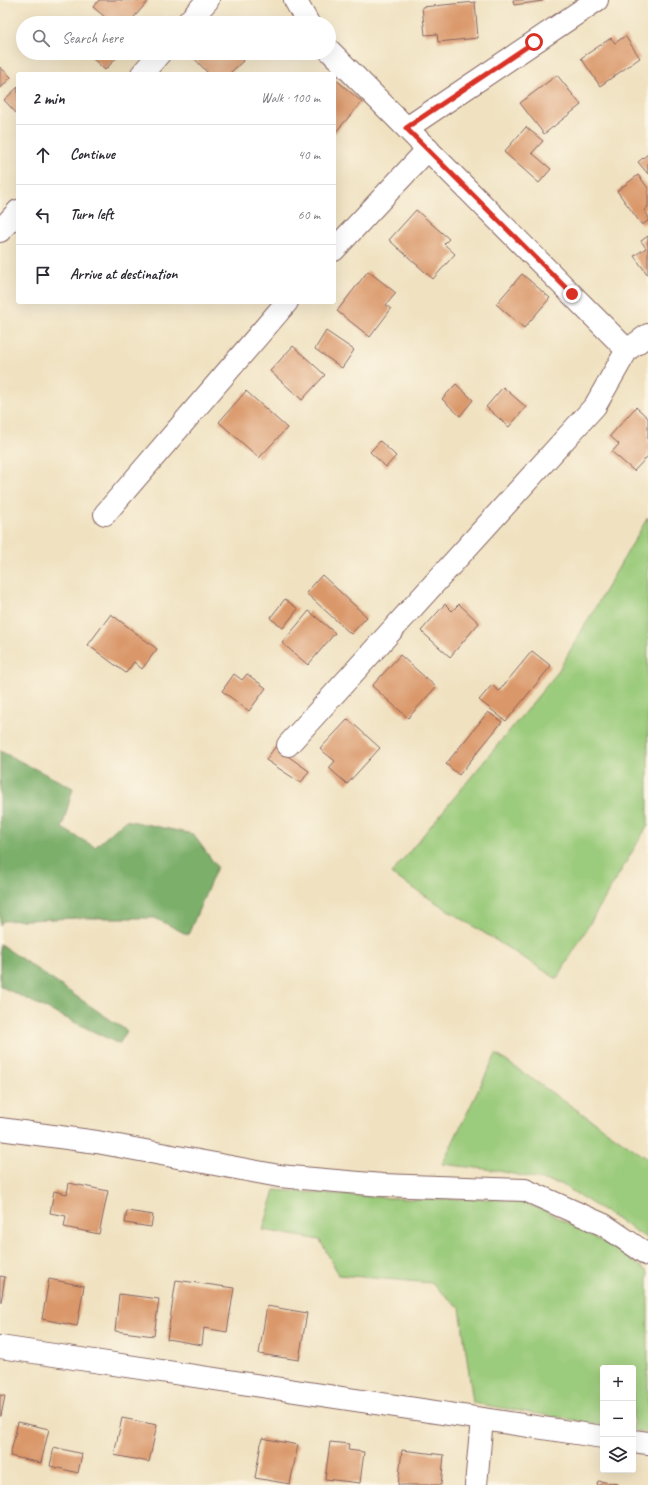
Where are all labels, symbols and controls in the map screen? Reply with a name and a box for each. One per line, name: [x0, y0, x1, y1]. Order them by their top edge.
search box: [16, 16, 336, 60]
icon: search: [30, 27, 52, 49]
text: Search here: [62, 29, 123, 48]
route start: [525, 33, 543, 51]
text: 2 min: [32, 88, 65, 109]
text: Walk · 100 m: [261, 90, 320, 106]
icon: ahead: [32, 144, 54, 166]
text: Continue: [70, 145, 115, 164]
text: 40 m: [298, 147, 320, 163]
icon: left: [32, 204, 54, 226]
text: Turn left: [70, 205, 113, 224]
text: 60 m: [298, 207, 320, 223]
icon: arrive: [32, 264, 54, 286]
text: Arrive at destination: [70, 265, 177, 284]
route end: [563, 285, 581, 303]
map controls: [600, 1365, 636, 1473]
button: +: [600, 1365, 636, 1401]
button: −: [600, 1401, 636, 1437]
button: layers: [600, 1437, 636, 1473]

